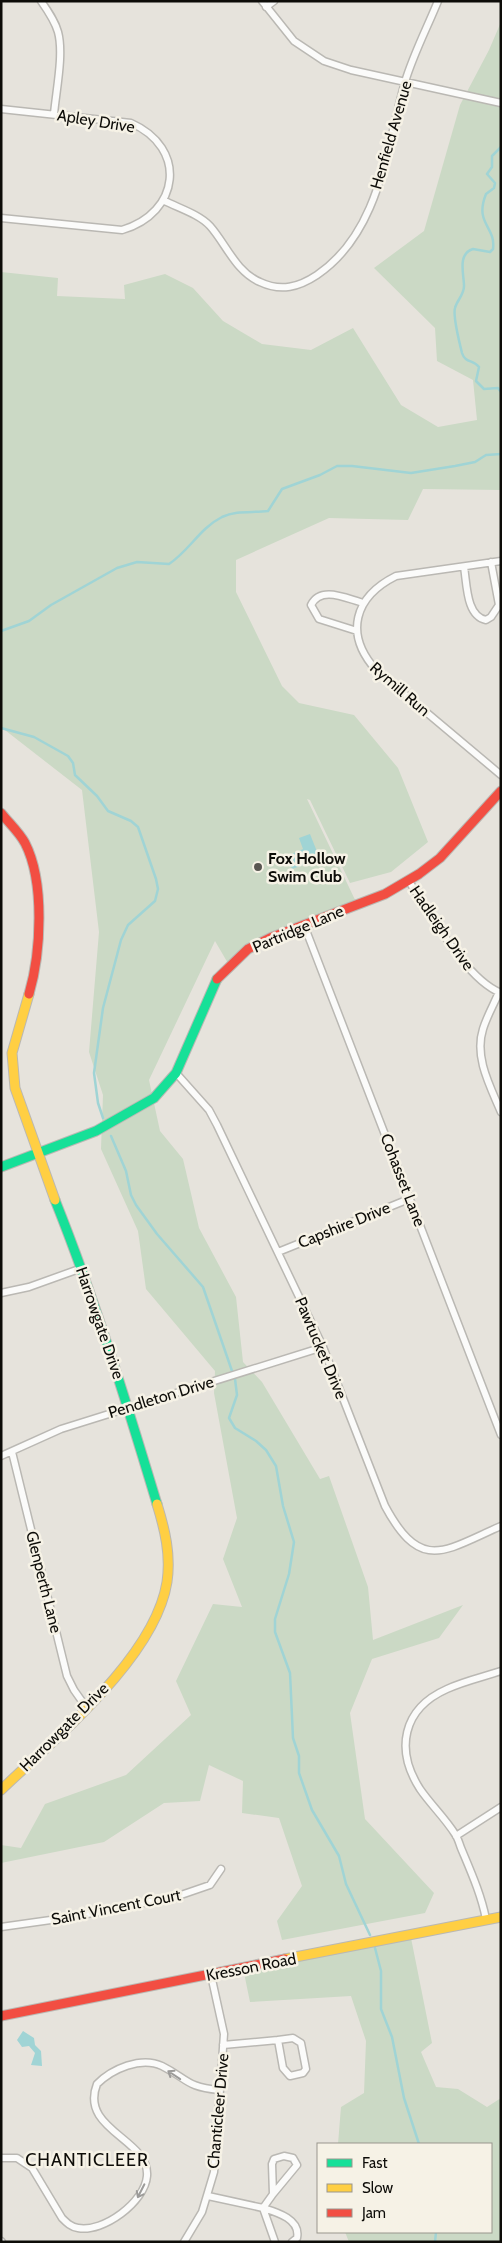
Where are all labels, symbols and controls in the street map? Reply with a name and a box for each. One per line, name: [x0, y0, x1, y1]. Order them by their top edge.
street label: Henfield Avenue: [366, 79, 416, 191]
street label: Apley Drive: [56, 106, 136, 136]
street label: Rymill Run: [366, 658, 434, 720]
place label: Fox Hollow Swim Club: [268, 849, 346, 886]
marker: Fox Hollow Swim Club: [252, 861, 264, 873]
street label: Hadleigh Drive: [406, 882, 478, 974]
street label: Partridge Lane: [250, 901, 346, 957]
street label: Cohasset Lane: [377, 1131, 429, 1229]
street label: Capshire Drive: [295, 1198, 393, 1252]
street label: Harrowgate Drive: [72, 1264, 128, 1382]
street label: Pawtucket Drive: [291, 1294, 351, 1402]
street label: Pendleton Drive: [106, 1372, 216, 1422]
street label: Glenperth Lane: [22, 1529, 66, 1635]
street label: Harrowgate Drive: [16, 1679, 112, 1775]
street label: Saint Vincent Court: [50, 1885, 183, 1929]
street label: Kresson Road: [204, 1949, 298, 1985]
street label: Chanticleer Drive: [203, 2053, 233, 2169]
one-way arrow: [168, 2070, 182, 2080]
legend: [317, 2143, 492, 2233]
district label: CHANTICLEER: [25, 2149, 149, 2171]
text: Fast: [362, 2154, 387, 2172]
text: Slow: [362, 2179, 393, 2197]
one-way arrow: [136, 2184, 146, 2199]
text: Jam: [361, 2204, 386, 2222]

